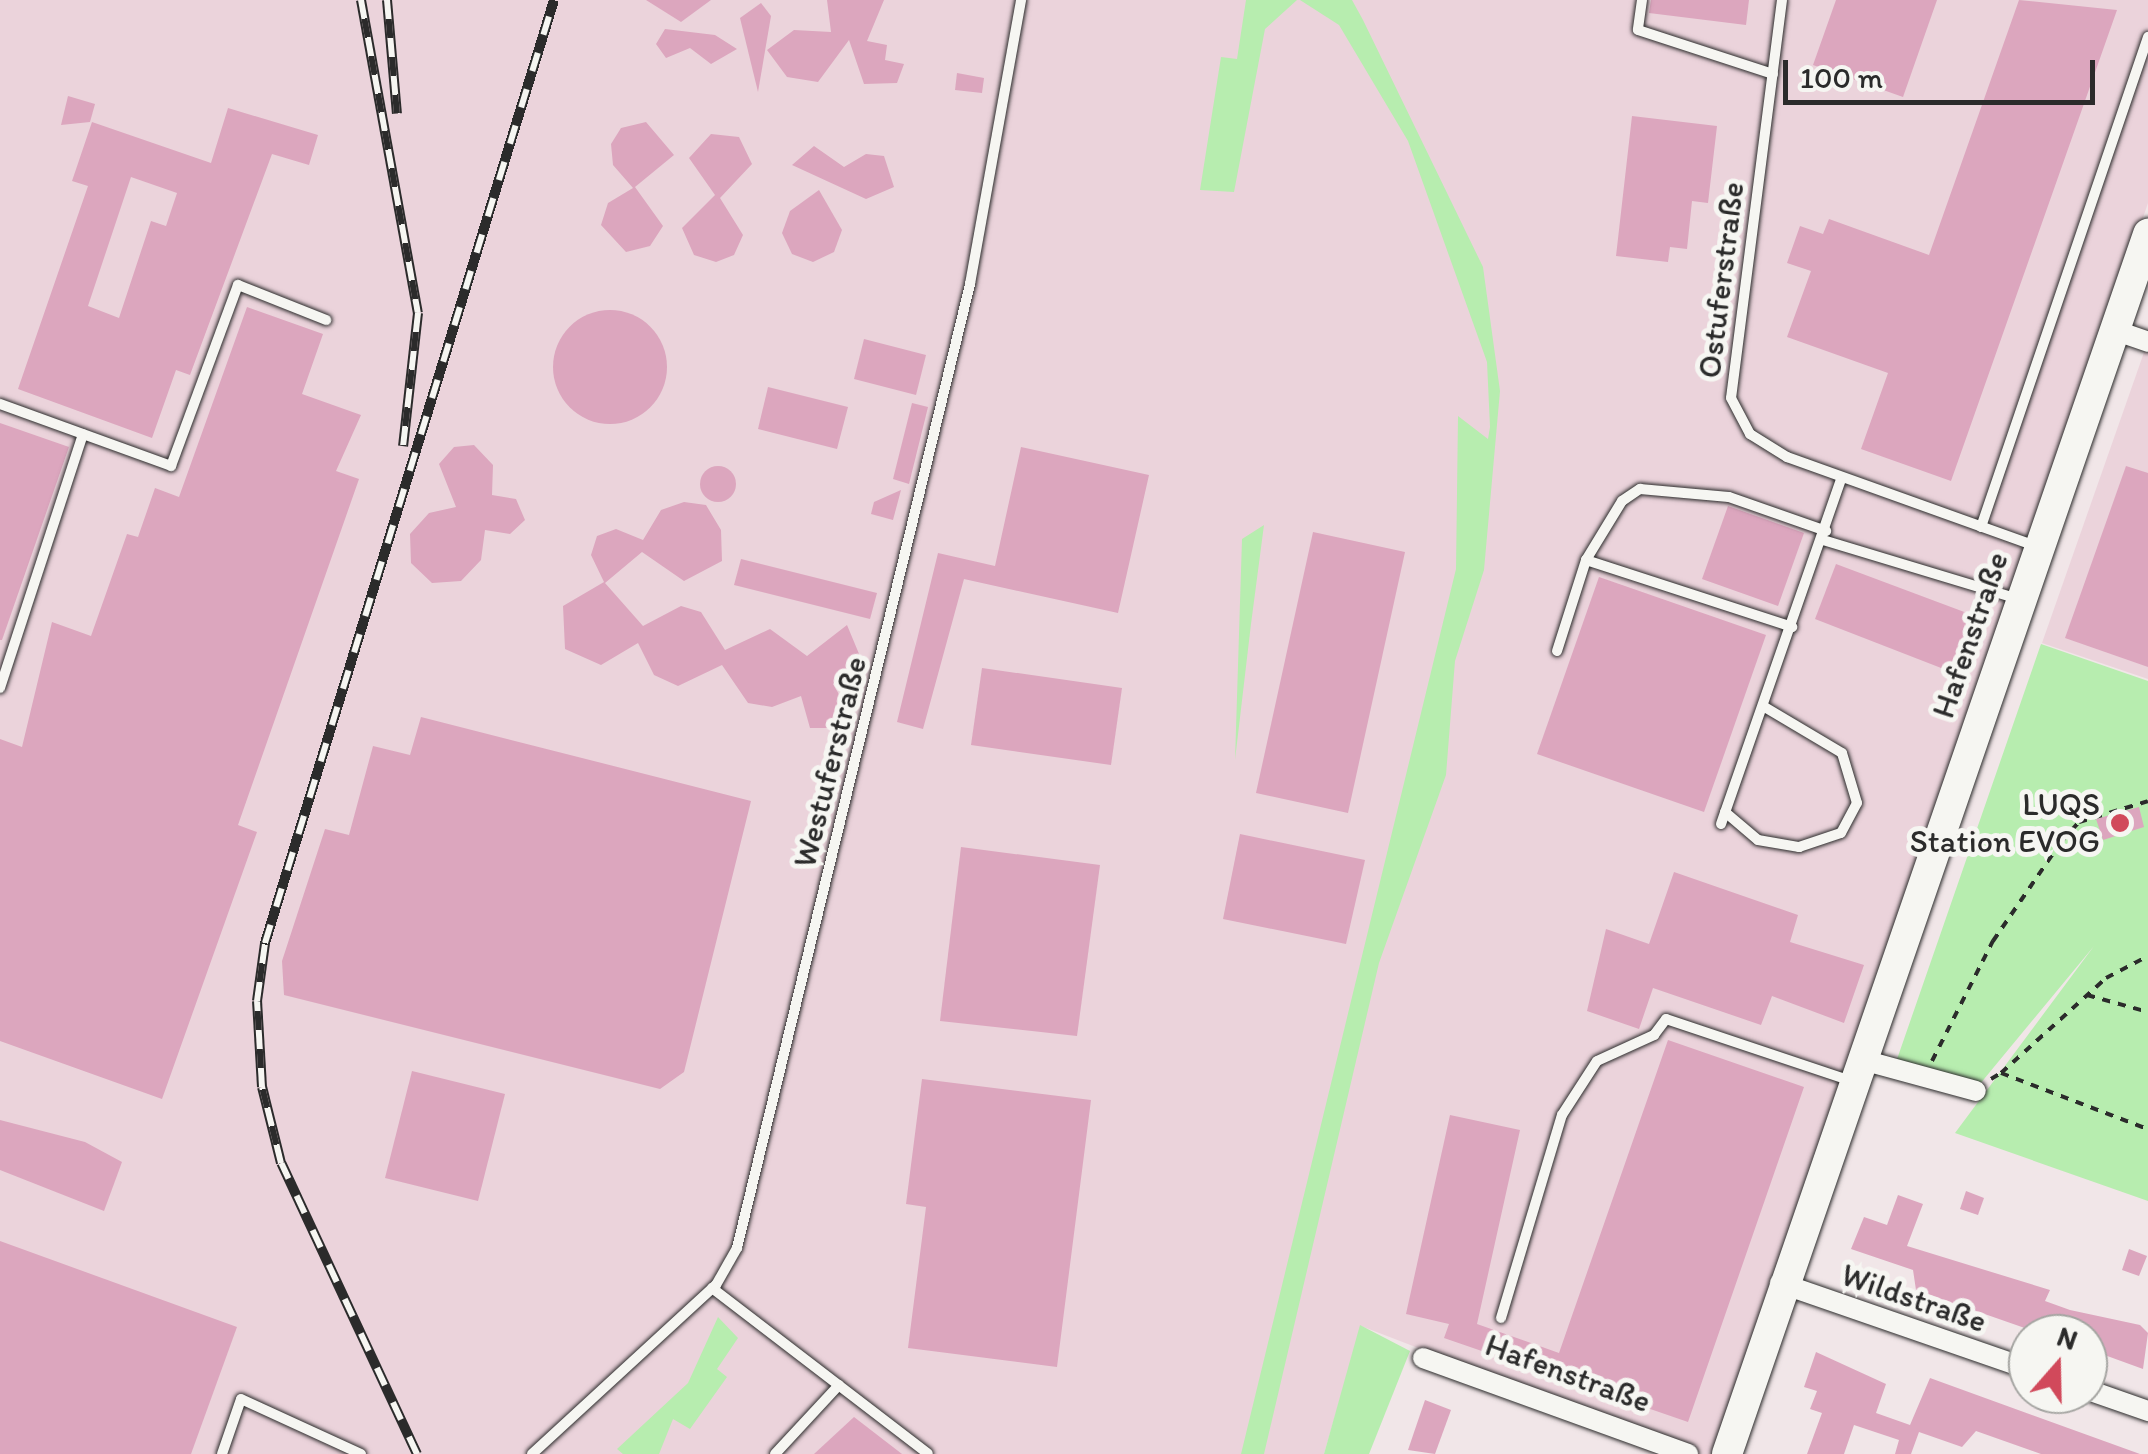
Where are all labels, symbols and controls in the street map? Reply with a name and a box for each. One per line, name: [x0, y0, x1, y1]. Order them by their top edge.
scale bar: [1788, 40, 2100, 102]
text: 100 m: [1800, 59, 1883, 96]
street label: Ostuferstraße: [1690, 180, 1752, 380]
street label: Hafenstraße: [1924, 547, 2016, 723]
street label: Westuferstraße: [785, 653, 875, 871]
place label: LUQS Station EVOG: [1910, 786, 2100, 861]
marker: LUQS Station EVOG: [2109, 812, 2131, 834]
street label: Wildstraße: [1836, 1255, 1992, 1341]
north arrow: [2008, 1314, 2108, 1414]
text: N: [2053, 1318, 2082, 1357]
street label: Hafenstraße: [1480, 1325, 1656, 1421]

